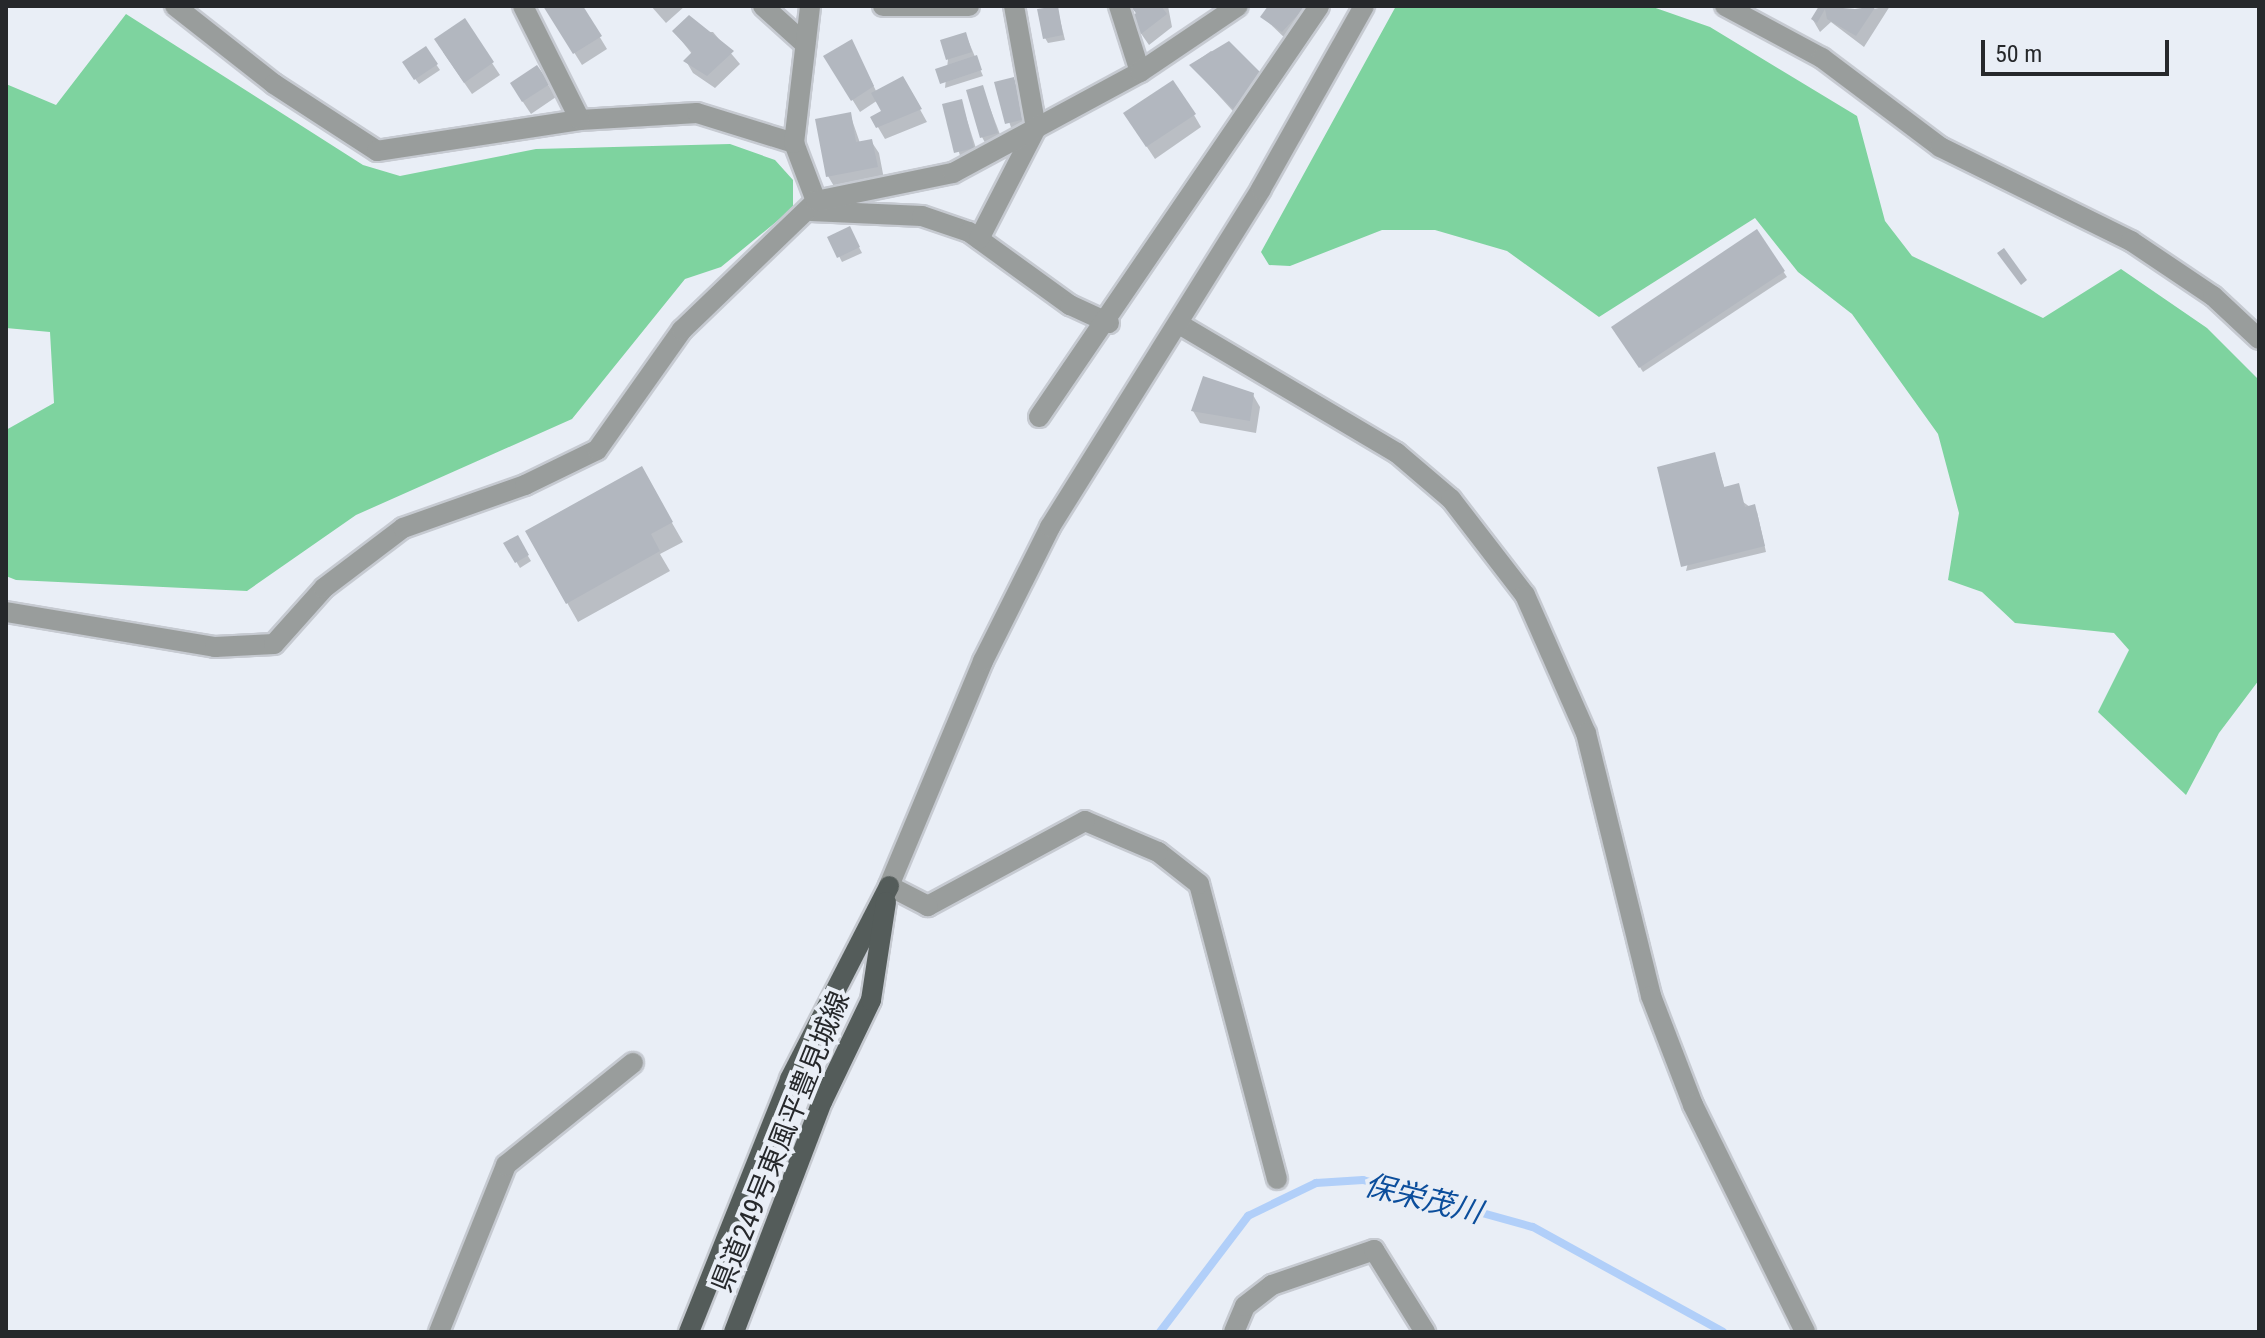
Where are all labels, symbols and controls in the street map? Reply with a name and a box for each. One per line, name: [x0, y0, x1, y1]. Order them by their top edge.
scale bar: [1985, 24, 2173, 74]
text: 50 m: [1995, 40, 2042, 68]
street label: 県道249号東風平豊見城線: [705, 987, 857, 1297]
water label: 保栄茂川: [1360, 1167, 1486, 1231]

